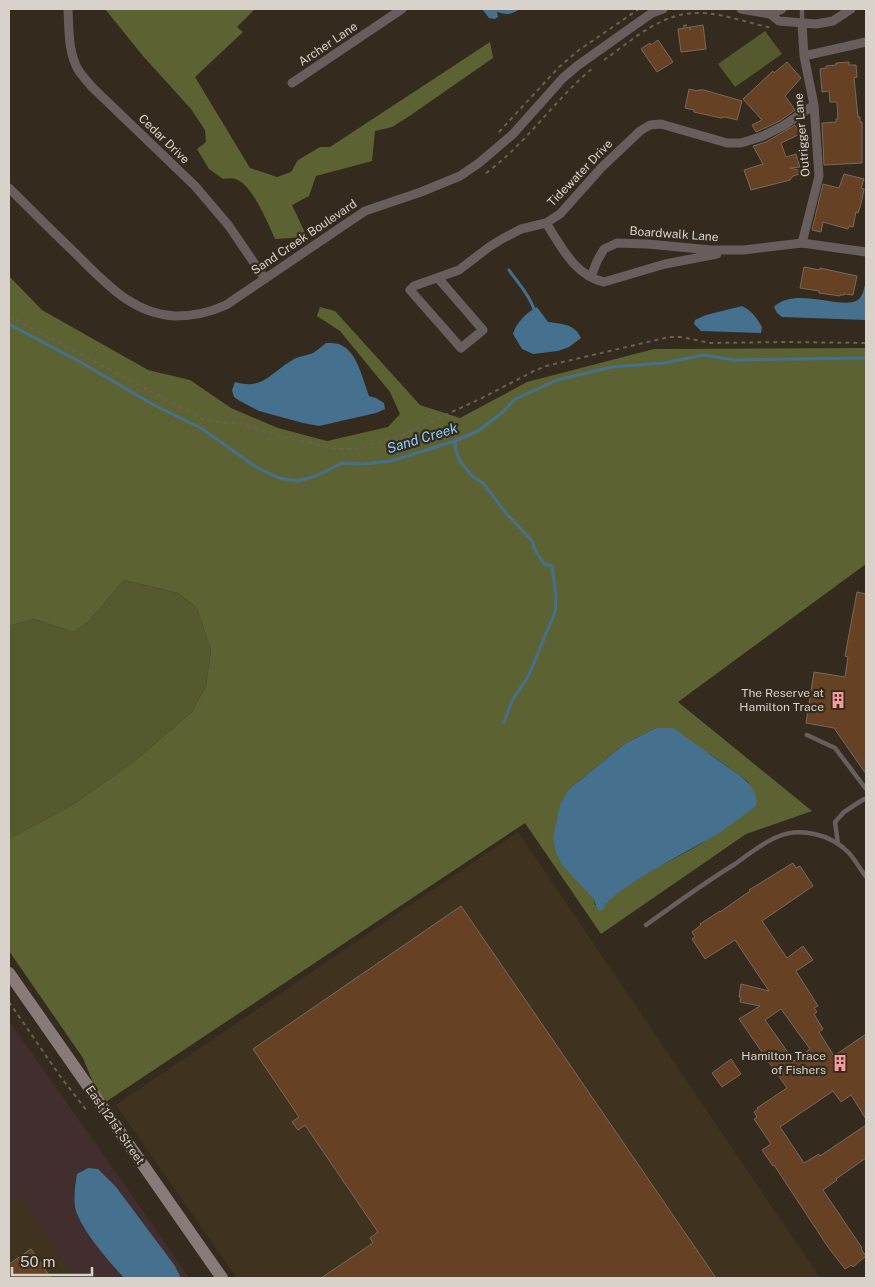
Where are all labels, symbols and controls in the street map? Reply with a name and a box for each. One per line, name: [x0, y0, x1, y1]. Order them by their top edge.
street label: Archer Lane: [296, 19, 360, 69]
street label: Outrigger Lane: [791, 92, 813, 178]
street label: Cedar Drive: [136, 111, 192, 167]
street label: Tidewater Drive: [545, 137, 615, 209]
street label: Sand Creek Boulevard: [249, 197, 359, 277]
street label: Boardwalk Lane: [629, 224, 719, 244]
water label: Sand Creek: [385, 420, 460, 456]
place label: The Reserve at Hamilton Trace: [739, 686, 824, 714]
building icon: The Reserve at Hamilton Trace: [828, 690, 848, 710]
place label: Hamilton Trace of Fishers: [741, 1049, 826, 1077]
building icon: Hamilton Trace of Fishers: [830, 1053, 850, 1073]
street label: East 121st Street: [83, 1083, 148, 1167]
scale bar: [12, 1244, 92, 1276]
text: 50 m: [20, 1253, 55, 1270]

